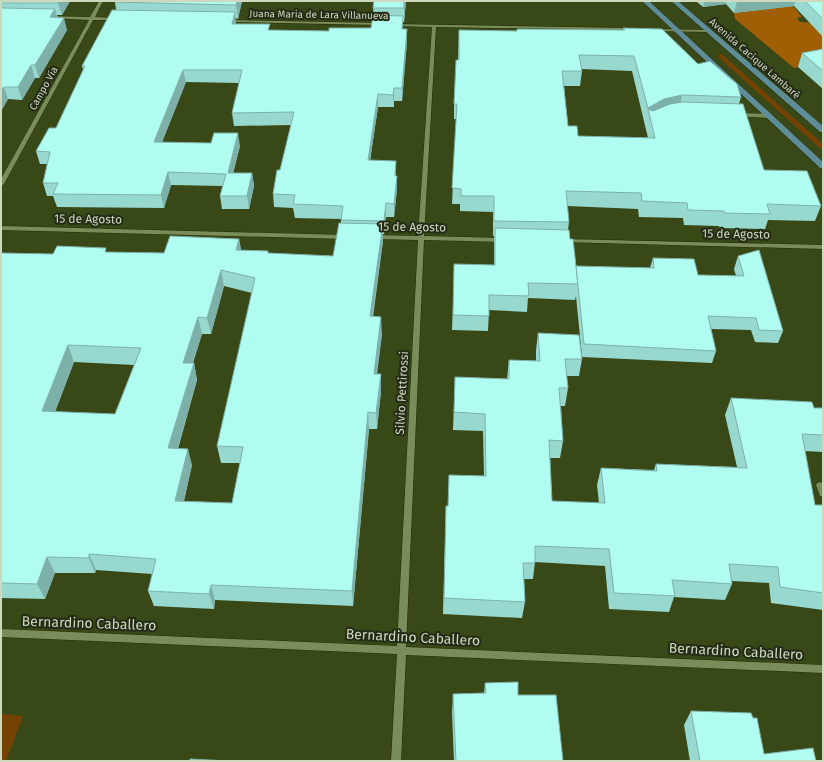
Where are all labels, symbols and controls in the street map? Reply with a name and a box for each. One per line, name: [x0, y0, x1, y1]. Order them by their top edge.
street label: Juana Maria de Lara Villanueva: [249, 8, 389, 22]
street label: Avenida Cacique Lambaré: [706, 16, 802, 101]
street label: Campo Vía: [26, 64, 61, 112]
street label: 15 de Agosto: [54, 211, 122, 227]
street label: 15 de Agosto: [378, 219, 446, 235]
street label: 15 de Agosto: [702, 226, 770, 242]
street label: Silvio Pettirossi: [393, 351, 411, 435]
street label: Bernardino Caballero: [21, 613, 157, 634]
street label: Bernardino Caballero: [345, 625, 481, 650]
street label: Bernardino Caballero: [668, 639, 804, 664]

